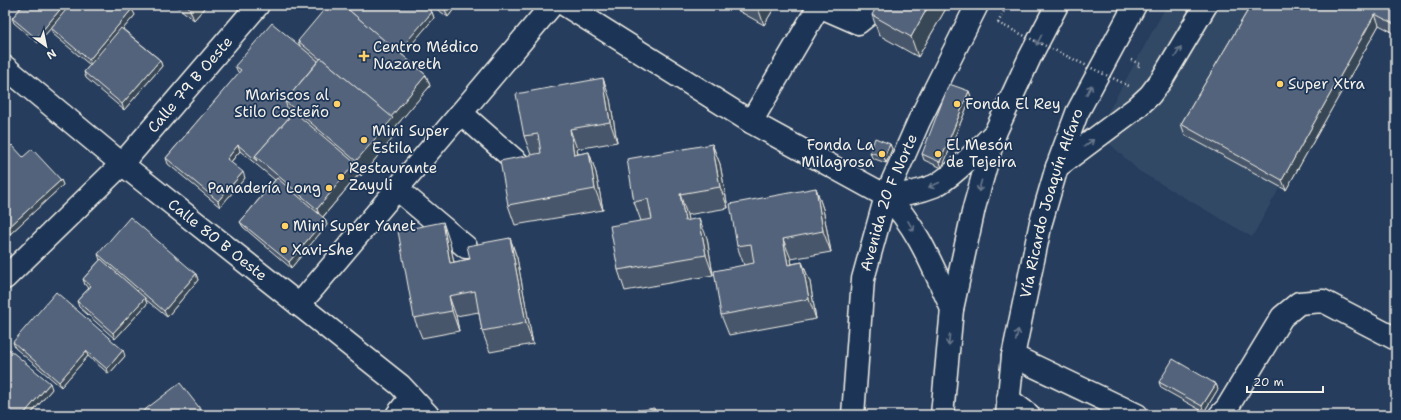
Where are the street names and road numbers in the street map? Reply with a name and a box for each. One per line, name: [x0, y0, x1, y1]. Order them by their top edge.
street label: Calle 79 B Oeste: [143, 32, 237, 137]
street label: Vía Ricardo Joaquín Alfaro: [1015, 106, 1088, 300]
street label: Avenida 20 F Norte: [856, 131, 922, 274]
street label: Calle 80 B Oeste: [164, 194, 271, 286]

